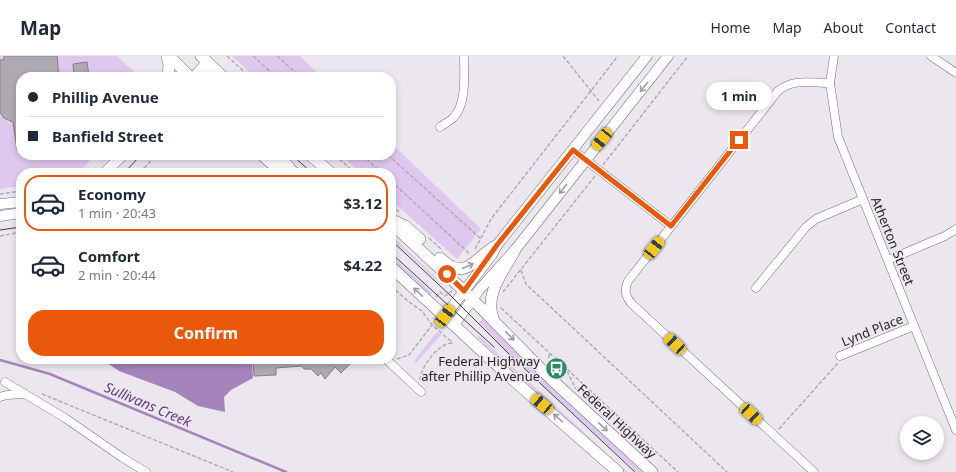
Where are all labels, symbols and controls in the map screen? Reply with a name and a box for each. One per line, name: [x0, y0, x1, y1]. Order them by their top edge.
text: Map: [20, 15, 61, 41]
text: Home: [711, 18, 750, 37]
text: Map: [772, 18, 802, 37]
text: About: [824, 18, 863, 37]
text: Contact: [885, 18, 936, 37]
one-way arrow: [639, 81, 648, 92]
callout: 1 min: [706, 82, 772, 110]
text: Phillip Avenue: [52, 87, 159, 107]
text: 1 min: [721, 87, 757, 105]
text: Banfield Street: [52, 126, 163, 146]
car: [590, 126, 614, 152]
route end: [730, 131, 748, 149]
one-way arrow: [559, 183, 568, 194]
text: Economy: [78, 184, 146, 204]
icon: car: [30, 185, 66, 221]
text: $3.12: [343, 193, 382, 213]
street label: Atherton Street: [867, 194, 919, 288]
text: 1 min · 20:43: [78, 204, 156, 222]
car: [642, 235, 666, 261]
text: Comfort: [78, 246, 140, 266]
icon: car: [30, 247, 66, 283]
text: $4.22: [343, 255, 382, 275]
one-way arrow: [461, 262, 473, 270]
route start: [438, 265, 456, 283]
text: 2 min · 20:44: [78, 266, 156, 284]
one-way arrow: [413, 287, 423, 297]
car: [433, 303, 457, 329]
street label: Lynd Place: [839, 309, 905, 351]
button: Confirm: [28, 310, 384, 356]
one-way arrow: [505, 331, 515, 341]
car: [662, 331, 688, 357]
place label: Federal Highway after Phillip Avenue: [421, 352, 540, 385]
bus stop icon: Federal Highway after Phillip Avenue: [543, 355, 569, 381]
water label: Sullivans Creek: [102, 377, 195, 431]
street label: Federal Highway: [574, 380, 661, 463]
car: [529, 392, 555, 416]
car: [738, 401, 764, 427]
one-way arrow: [553, 413, 563, 422]
map controls: [900, 416, 944, 460]
button: layers: [900, 416, 944, 460]
one-way arrow: [598, 422, 608, 432]

